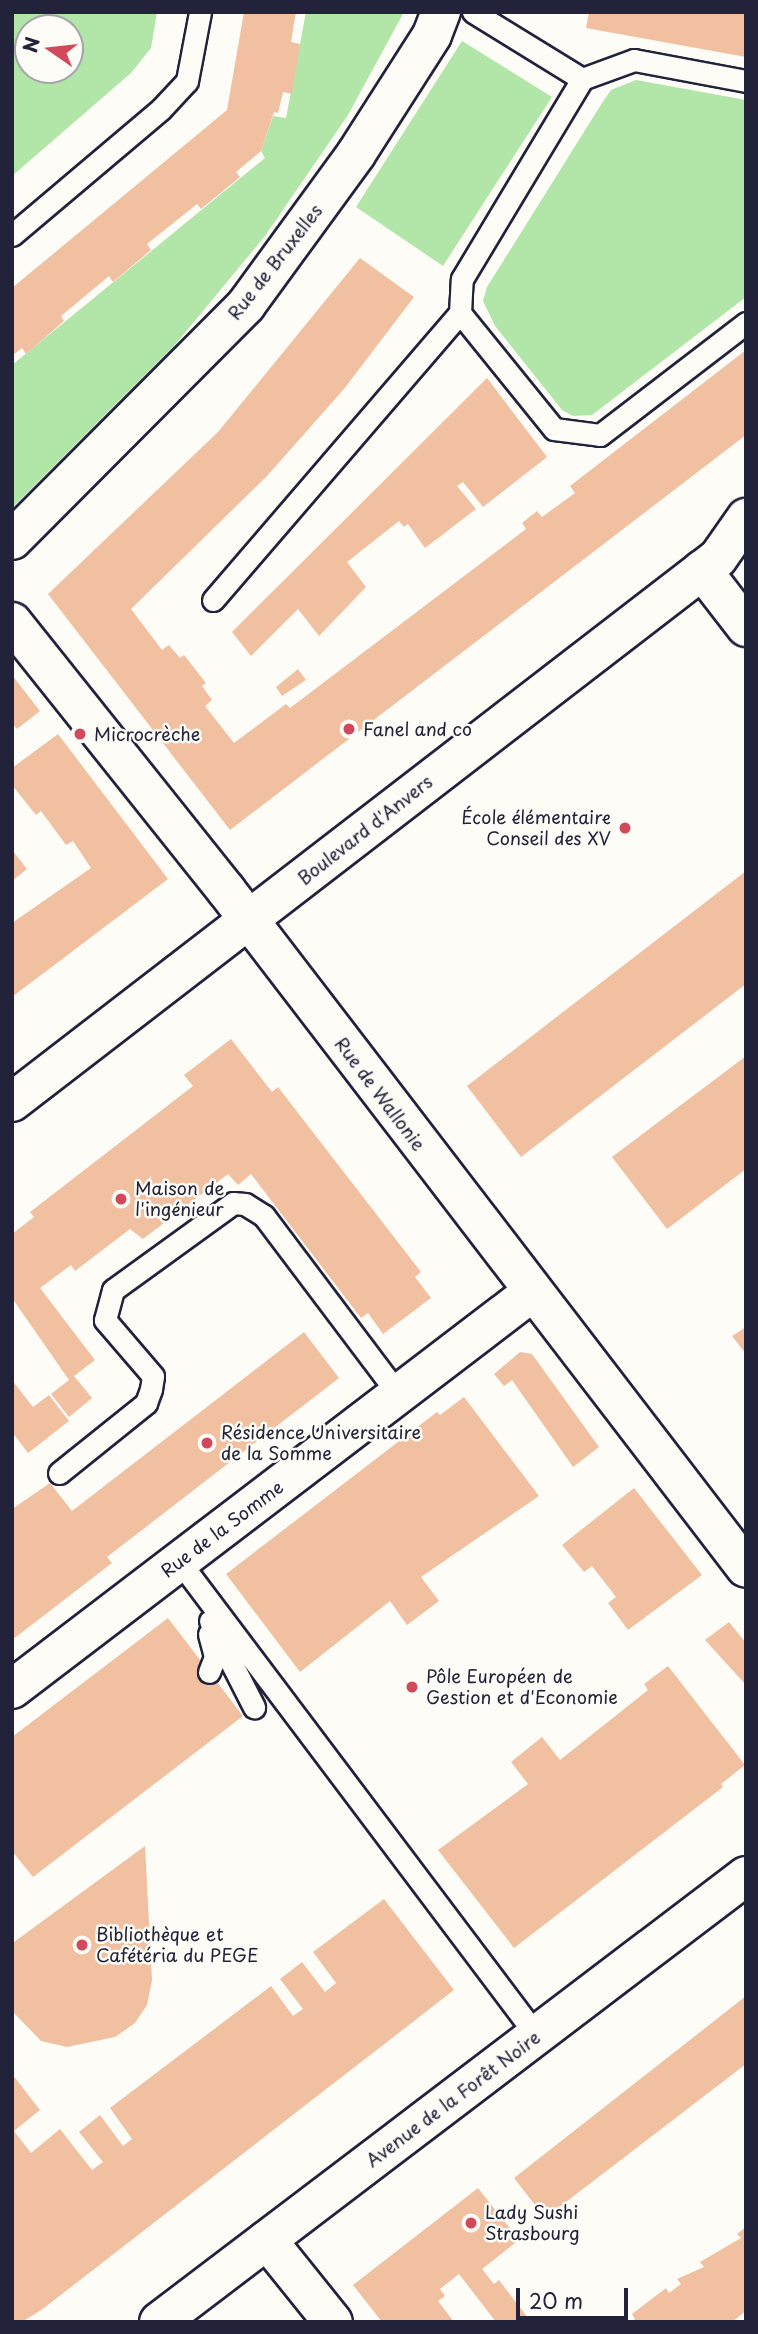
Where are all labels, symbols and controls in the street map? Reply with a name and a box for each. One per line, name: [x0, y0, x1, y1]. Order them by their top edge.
north arrow: [14, 14, 84, 84]
text: N: [15, 34, 46, 55]
street label: Rue de Bruxelles: [223, 199, 327, 325]
place label: Fanel and co: [363, 718, 473, 740]
marker: Fanel and co: [341, 721, 357, 737]
place label: Microcrèche: [94, 723, 200, 745]
marker: Microcrèche: [72, 726, 88, 742]
street label: Boulevard d'Anvers: [293, 771, 437, 889]
place label: École élémentaire Conseil des XV: [459, 807, 611, 850]
marker: École élémentaire Conseil des XV: [617, 820, 633, 836]
street label: Rue de Wallonie: [330, 1032, 430, 1156]
place label: Maison de l'ingénieur: [135, 1178, 224, 1220]
marker: Maison de l'ingénieur: [113, 1191, 129, 1207]
place label: Résidence Universitaire de la Somme: [221, 1422, 421, 1464]
marker: Résidence Universitaire de la Somme: [199, 1435, 215, 1451]
street label: Rue de la Somme: [155, 1475, 289, 1583]
place label: Pôle Européen de Gestion et d'Economie: [426, 1666, 618, 1708]
marker: Pôle Européen de Gestion et d'Economie: [404, 1679, 420, 1695]
place label: Bibliothèque et Cafétéria du PEGE: [96, 1924, 258, 1966]
marker: Bibliothèque et Cafétéria du PEGE: [74, 1937, 90, 1953]
street label: Avenue de la Forêt Noire: [361, 2026, 545, 2172]
place label: Lady Sushi Strasbourg: [485, 2202, 580, 2244]
marker: Lady Sushi Strasbourg: [463, 2215, 479, 2231]
scale bar: [520, 2274, 632, 2318]
text: 20 m: [529, 2284, 583, 2316]

